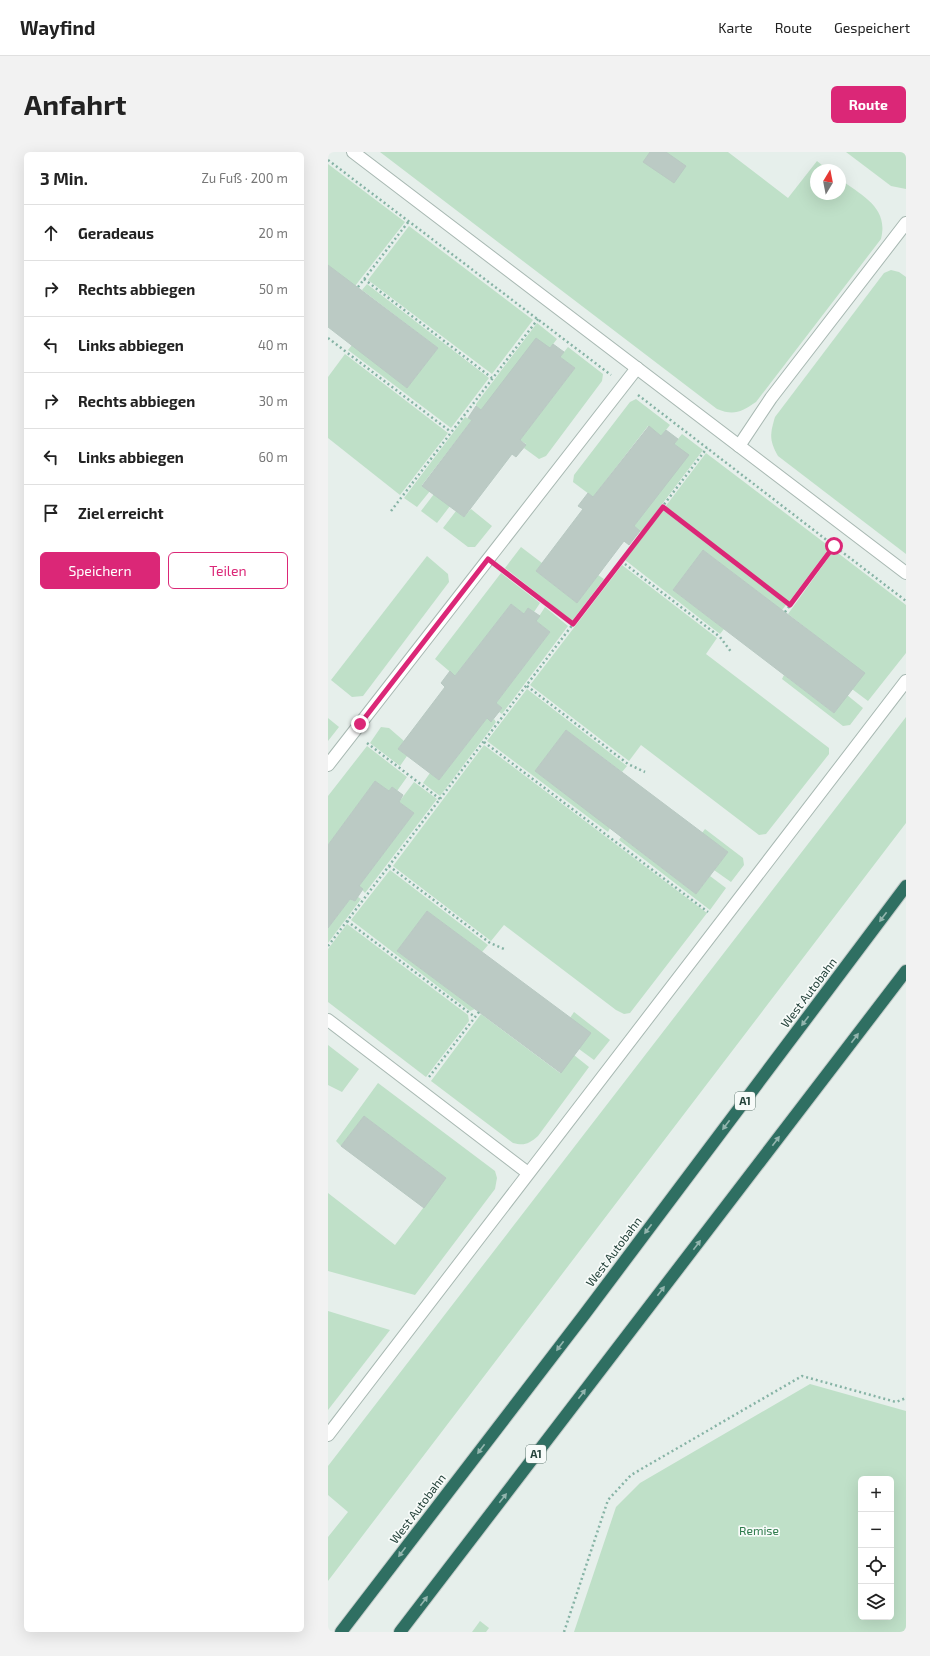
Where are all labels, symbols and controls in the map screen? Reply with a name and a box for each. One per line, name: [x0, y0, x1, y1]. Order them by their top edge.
text: Wayfind: [20, 16, 95, 39]
text: Karte: [718, 19, 753, 36]
text: Route: [775, 19, 812, 36]
text: Gespeichert: [834, 19, 910, 36]
button: Route: [831, 86, 906, 123]
text: Anfahrt: [24, 87, 127, 121]
north arrow: [810, 164, 846, 200]
text: 3 Min.: [40, 168, 88, 188]
text: Zu Fuß · 200 m: [201, 170, 288, 186]
icon: ahead: [40, 222, 62, 244]
text: Geradeaus: [78, 224, 154, 242]
text: 20 m: [259, 225, 288, 241]
icon: right: [40, 278, 62, 300]
text: Rechts abbiegen: [78, 280, 195, 298]
text: 50 m: [259, 281, 288, 297]
icon: left: [40, 334, 62, 356]
text: Links abbiegen: [78, 336, 184, 354]
text: 40 m: [258, 337, 288, 353]
icon: right: [40, 390, 62, 412]
text: Rechts abbiegen: [78, 392, 195, 410]
text: 30 m: [259, 393, 288, 409]
icon: left: [40, 446, 62, 468]
text: Links abbiegen: [78, 448, 184, 466]
text: 60 m: [258, 449, 288, 465]
icon: arrive: [40, 502, 62, 524]
text: Ziel erreicht: [78, 504, 164, 522]
route start: [825, 537, 843, 555]
button: Speichern: [40, 552, 160, 589]
button: Teilen: [168, 552, 288, 589]
route end: [351, 715, 369, 733]
one-way arrow: [878, 912, 887, 923]
street label: West Autobahn: [777, 955, 839, 1030]
one-way arrow: [800, 1016, 809, 1027]
one-way arrow: [850, 1033, 859, 1044]
road number: A1: [735, 1092, 755, 1110]
one-way arrow: [722, 1120, 731, 1131]
one-way arrow: [771, 1136, 780, 1147]
street label: West Autobahn: [582, 1214, 644, 1289]
one-way arrow: [644, 1224, 653, 1235]
one-way arrow: [692, 1239, 701, 1250]
one-way arrow: [657, 1286, 665, 1297]
one-way arrow: [557, 1341, 565, 1351]
one-way arrow: [578, 1389, 586, 1400]
one-way arrow: [477, 1444, 486, 1455]
road number: A1: [526, 1445, 546, 1463]
street label: West Autobahn: [386, 1471, 448, 1546]
map controls: [858, 1476, 894, 1620]
button: +: [858, 1476, 894, 1512]
one-way arrow: [499, 1492, 507, 1503]
button: −: [858, 1512, 894, 1548]
park label: Remise: [739, 1523, 779, 1537]
one-way arrow: [398, 1547, 407, 1558]
button: locate: [858, 1548, 894, 1584]
button: layers: [858, 1584, 894, 1620]
one-way arrow: [420, 1596, 428, 1606]

